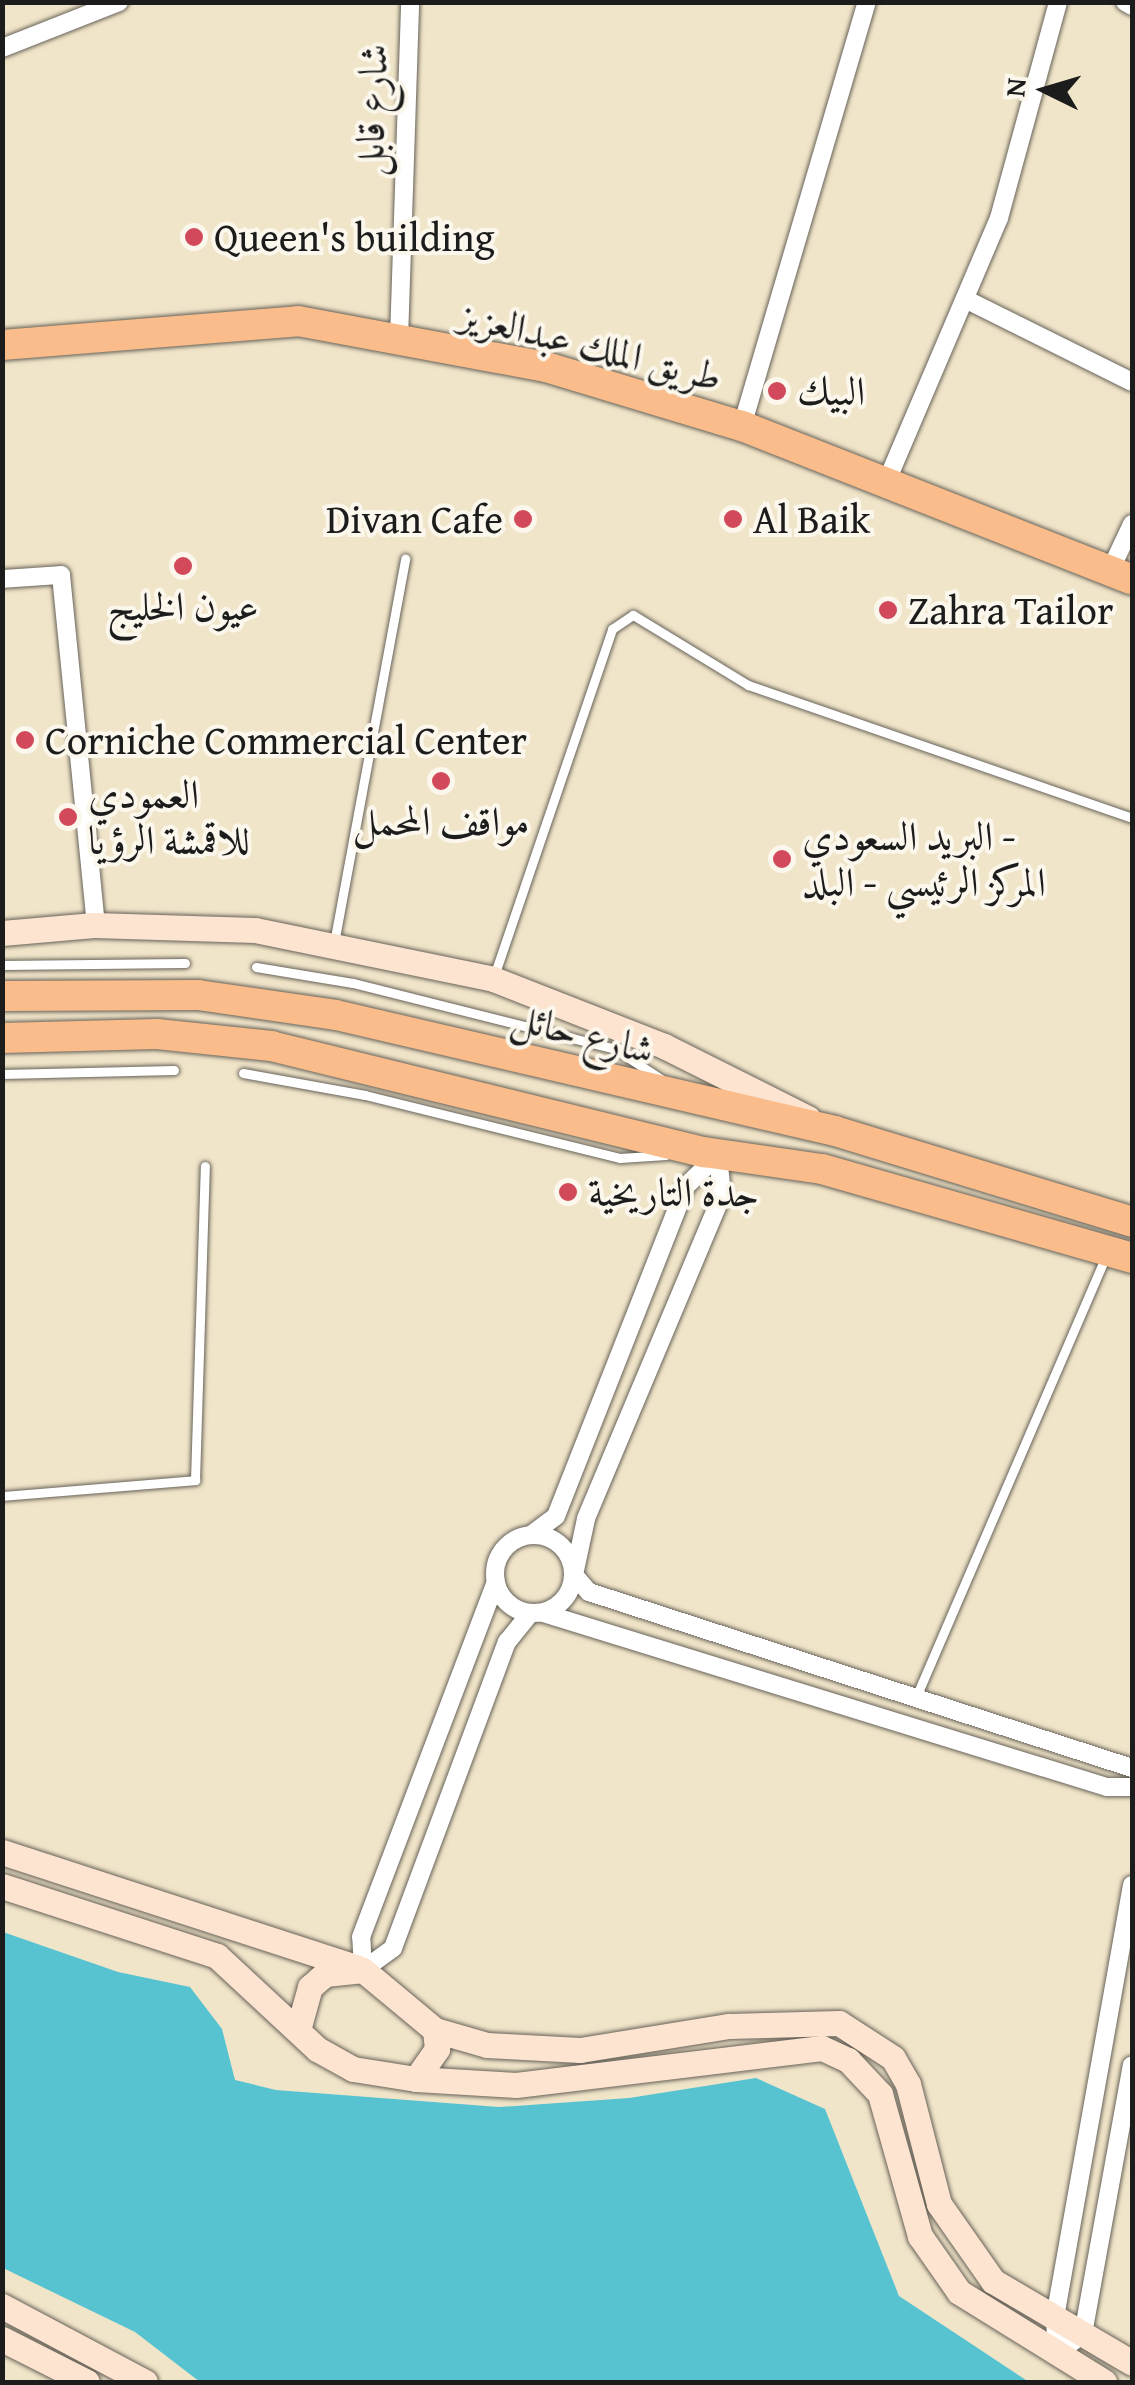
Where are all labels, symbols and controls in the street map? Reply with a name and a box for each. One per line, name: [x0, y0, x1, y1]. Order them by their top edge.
north arrow: [995, 40, 1095, 140]
street label: شارع قابل: [345, 43, 397, 177]
text: N: [993, 76, 1036, 98]
place label: Queen's building: [214, 213, 495, 261]
marker: Queen's building: [183, 226, 205, 248]
street label: طريق الملك عبدالعزيز: [455, 289, 727, 401]
place label: البيك: [797, 367, 865, 415]
marker: البيك: [766, 380, 788, 402]
place label: Divan Cafe: [326, 495, 503, 543]
place label: Al Baik: [753, 495, 870, 543]
marker: Divan Cafe: [512, 508, 534, 530]
marker: Al Baik: [722, 508, 744, 530]
marker: عيون الخليج: [172, 555, 194, 577]
place label: عيون الخليج: [107, 582, 259, 630]
place label: Zahra Tailor: [908, 586, 1114, 634]
marker: Zahra Tailor: [877, 599, 899, 621]
place label: Corniche Commercial Center: [45, 716, 527, 764]
marker: Corniche Commercial Center: [14, 729, 36, 751]
place label: العمودي للاقمشة الرؤيا: [88, 770, 250, 864]
marker: مواقف المحمل: [430, 770, 452, 792]
place label: مواقف المحمل: [352, 797, 530, 845]
marker: العمودي للاقمشة الرؤيا: [57, 806, 79, 828]
place label: البريد السعودي - المركز الرئيسي - البلد: [802, 812, 1046, 906]
marker: البريد السعودي - المركز الرئيسي - البلد: [771, 848, 793, 870]
street label: شارع حائل: [507, 992, 659, 1074]
place label: جدة التاريخية: [588, 1168, 759, 1216]
marker: جدة التاريخية: [557, 1181, 579, 1203]

